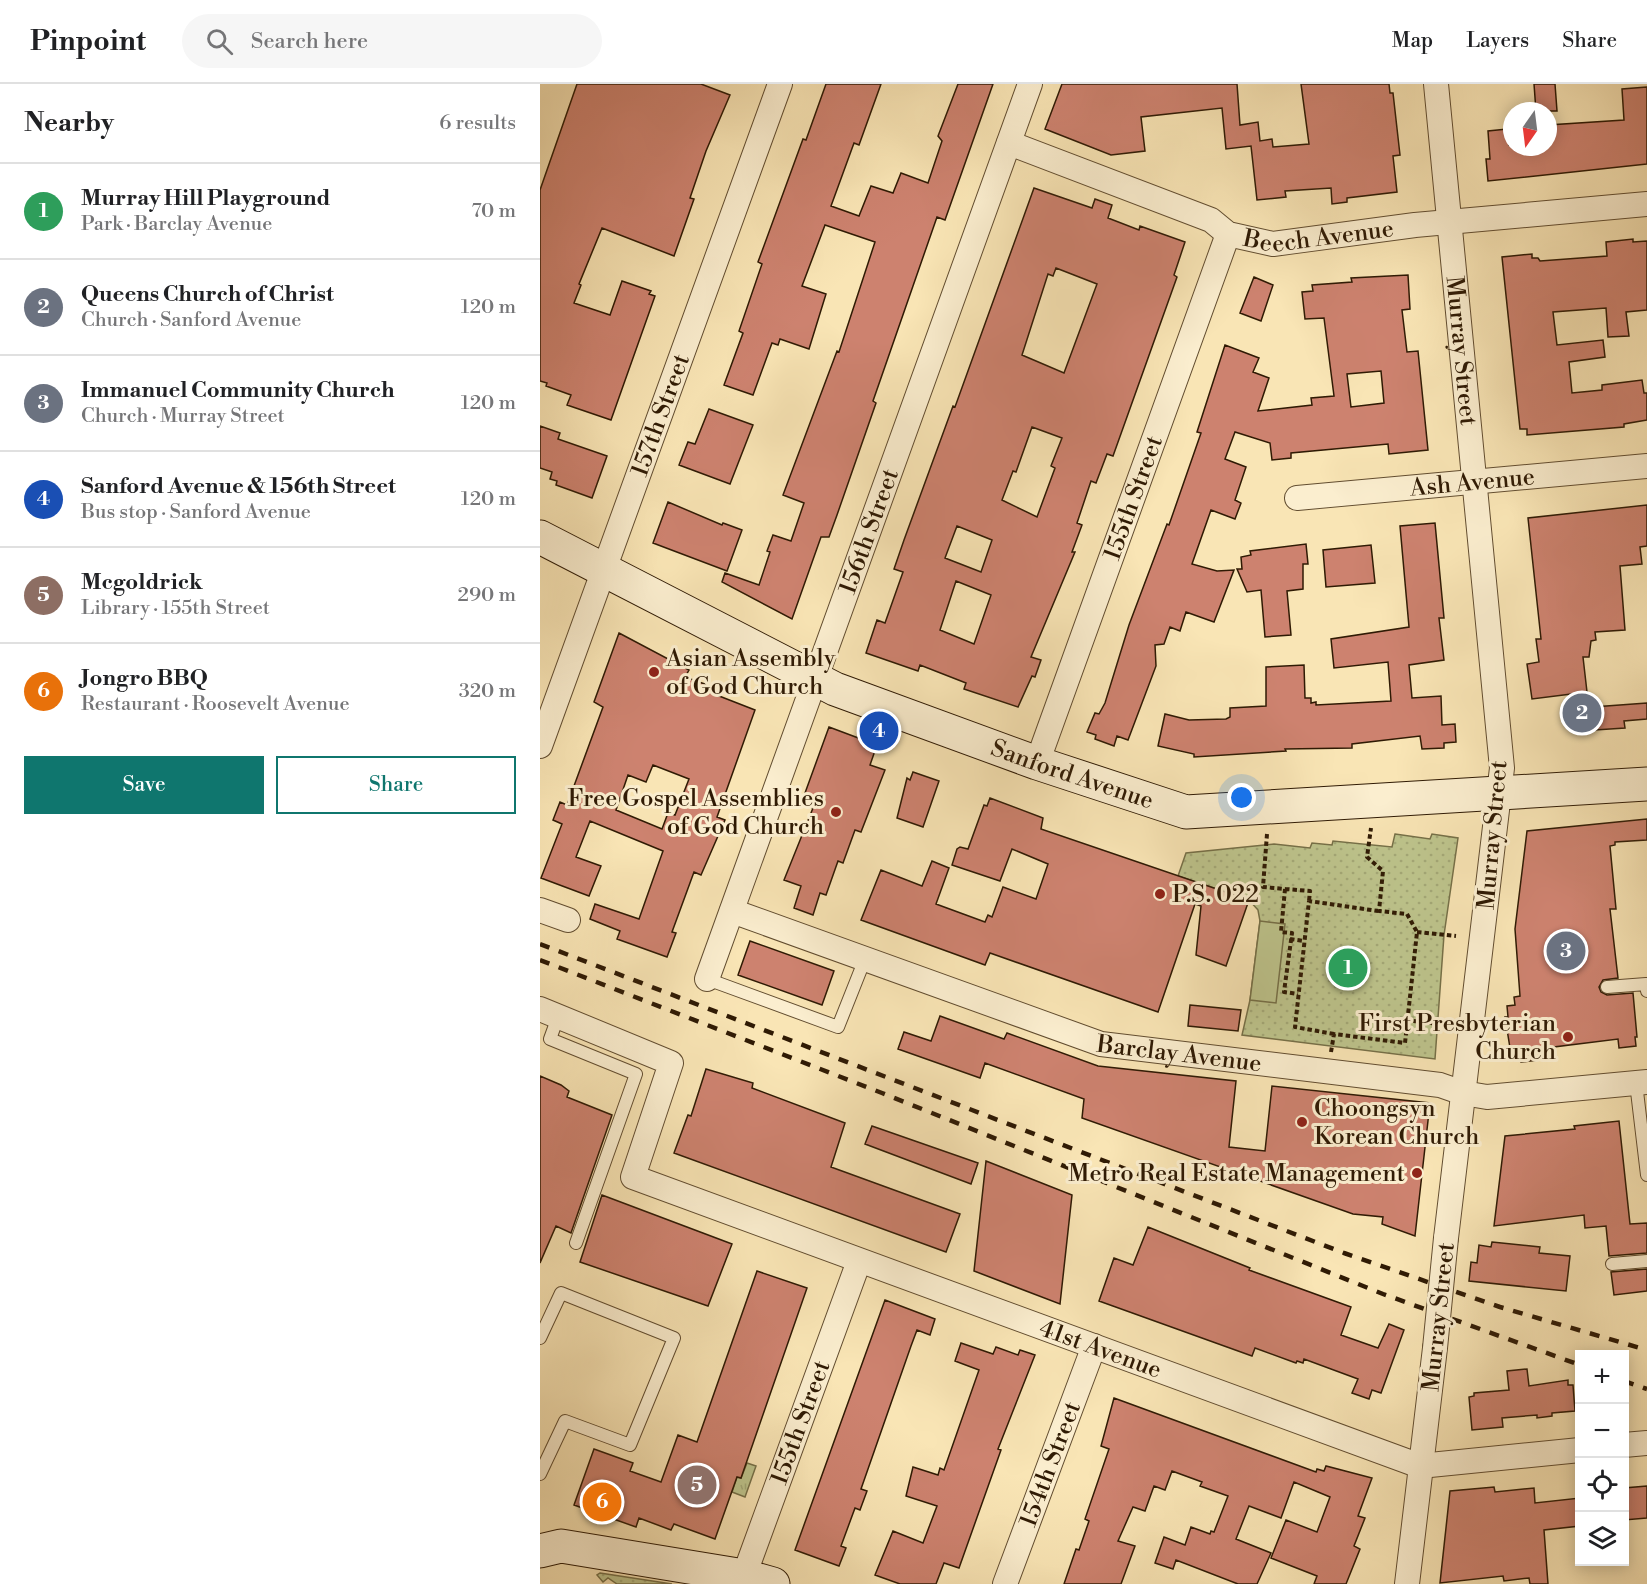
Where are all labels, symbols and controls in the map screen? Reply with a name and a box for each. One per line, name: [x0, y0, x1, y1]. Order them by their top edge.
search box: [182, 14, 602, 68]
text: Pinpoint: [30, 24, 146, 59]
icon: search: [203, 25, 236, 58]
text: Search here: [251, 28, 368, 55]
text: Map: [1392, 28, 1433, 54]
text: Layers: [1466, 28, 1529, 54]
text: Share: [1562, 28, 1617, 54]
north arrow: [1503, 102, 1557, 156]
text: Nearby: [24, 107, 114, 139]
text: 6 results: [439, 111, 516, 136]
text: Murray Hill Playground: [81, 185, 330, 212]
text: 1: [39, 199, 48, 224]
text: 70 m: [472, 199, 516, 224]
text: Park · Barclay Avenue: [81, 212, 272, 237]
street label: Beech Avenue: [1239, 214, 1395, 260]
street label: Murray Street: [1439, 275, 1483, 427]
text: Queens Church of Christ: [81, 281, 334, 308]
text: 2: [37, 295, 50, 320]
text: 120 m: [461, 295, 516, 320]
text: Church · Sanford Avenue: [81, 308, 301, 333]
street label: 157th Street: [625, 350, 697, 481]
text: Immanuel Community Church: [81, 377, 395, 404]
text: 3: [37, 391, 50, 416]
text: 120 m: [461, 391, 516, 416]
text: Church · Murray Street: [81, 404, 285, 429]
street label: 155th Street: [1098, 431, 1170, 564]
street label: Ash Avenue: [1408, 462, 1536, 504]
street label: 156th Street: [833, 464, 906, 599]
text: Sanford Avenue & 156th Street: [81, 473, 396, 500]
text: 4: [37, 487, 50, 512]
text: 120 m: [461, 487, 516, 512]
text: Bus stop · Sanford Avenue: [81, 500, 311, 525]
text: Mcgoldrick: [81, 569, 203, 596]
text: 5: [37, 583, 50, 608]
text: 290 m: [458, 583, 516, 608]
text: Library · 155th Street: [81, 596, 270, 621]
place label: Asian Assembly of God Church: [665, 644, 836, 702]
text: Jongro BBQ: [81, 665, 208, 692]
marker: Asian Assembly of God Church: [647, 665, 661, 679]
text: 6: [37, 679, 50, 704]
text: 320 m: [459, 679, 516, 704]
pin: 2: [1562, 690, 1602, 736]
text: Restaurant · Roosevelt Avenue: [81, 692, 350, 717]
pin: 4: [860, 708, 898, 754]
street label: Sanford Avenue: [986, 733, 1157, 816]
button: Save: [24, 756, 264, 814]
button: Share: [276, 756, 516, 814]
street label: Murray Street: [1472, 759, 1515, 911]
your location: [1227, 783, 1256, 812]
place label: Free Gospel Assemblies of God Church: [567, 784, 824, 842]
marker: Free Gospel Assemblies of God Church: [829, 805, 843, 819]
place label: P.S. 022: [1172, 880, 1259, 910]
marker: P.S. 022: [1153, 887, 1167, 901]
pin: 3: [1546, 928, 1586, 974]
pin: 1: [1328, 946, 1368, 990]
place label: First Presbyterian Church: [1358, 1009, 1556, 1067]
street label: Barclay Avenue: [1094, 1029, 1263, 1079]
marker: First Presbyterian Church: [1561, 1030, 1575, 1044]
place label: Choongsyn Korean Church: [1314, 1094, 1479, 1152]
marker: Choongsyn Korean Church: [1295, 1115, 1309, 1129]
place label: Metro Real Estate Management: [1068, 1159, 1405, 1189]
marker: Metro Real Estate Management: [1410, 1166, 1424, 1180]
street label: Murray Street: [1416, 1241, 1462, 1393]
street label: 41st Avenue: [1035, 1314, 1165, 1386]
map controls: [1575, 1350, 1629, 1566]
button: +: [1575, 1350, 1629, 1404]
street label: 155th Street: [765, 1356, 838, 1489]
street label: 154th Street: [1014, 1397, 1088, 1531]
button: −: [1575, 1404, 1629, 1458]
button: locate: [1575, 1458, 1629, 1512]
pin: 5: [678, 1462, 716, 1508]
pin: 6: [582, 1480, 622, 1524]
button: layers: [1575, 1512, 1629, 1566]

